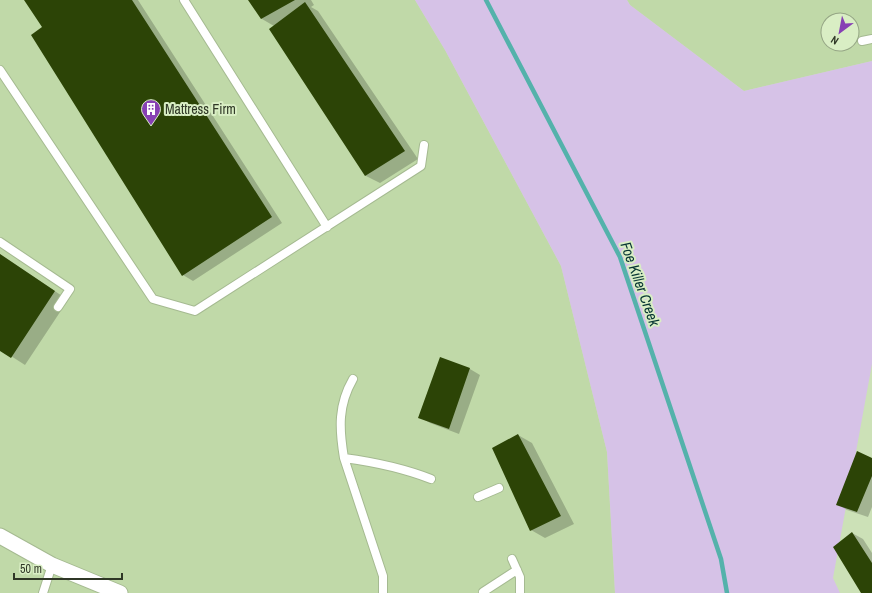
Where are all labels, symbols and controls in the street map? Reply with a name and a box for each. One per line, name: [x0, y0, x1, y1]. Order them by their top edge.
north arrow: [820, 12, 860, 52]
text: N: [828, 33, 841, 48]
building icon: Mattress Firm: [140, 98, 162, 126]
place label: Mattress Firm: [165, 100, 236, 118]
water label: Foe Killer Creek: [615, 239, 666, 330]
scale bar: [14, 555, 122, 581]
text: 50 m: [20, 561, 42, 577]

